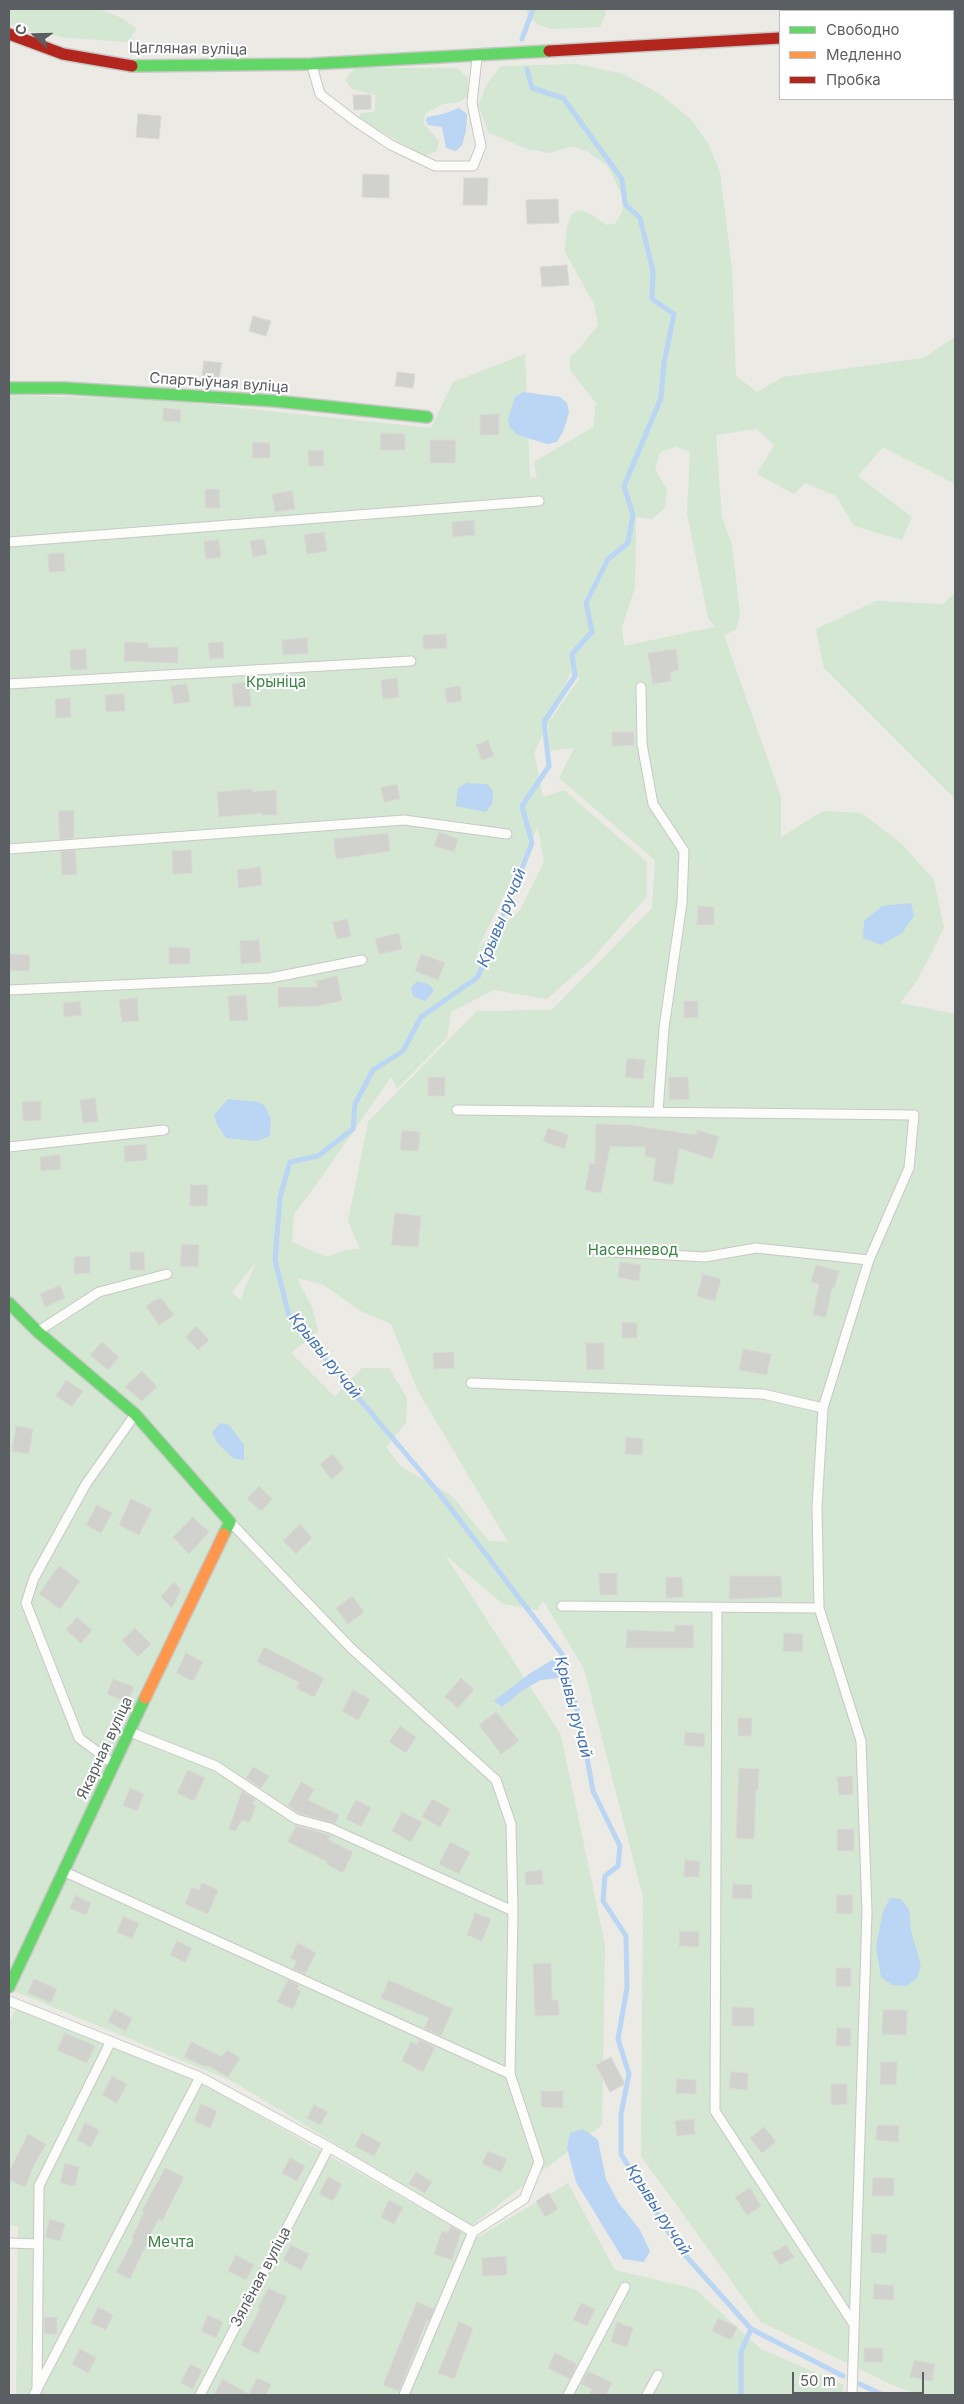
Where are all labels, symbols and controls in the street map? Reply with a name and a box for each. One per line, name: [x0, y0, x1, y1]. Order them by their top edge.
north arrow: [10, 10, 60, 60]
legend: [779, 10, 954, 100]
text: Свободно: [826, 20, 900, 39]
text: С: [11, 22, 30, 37]
street label: Цагляная вуліца: [129, 39, 247, 59]
text: Медленно: [826, 45, 902, 64]
text: Пробка: [826, 70, 881, 89]
street label: Спартыўная вуліца: [149, 369, 289, 397]
park label: Крыніца: [246, 673, 306, 691]
water label: Крывы ручай: [474, 866, 530, 970]
park label: Насенневод: [588, 1241, 678, 1259]
water label: Крывы ручай: [285, 1309, 365, 1403]
water label: Крывы ручай: [550, 1654, 596, 1760]
street label: Якарная вуліца: [73, 1694, 137, 1802]
water label: Крывы ручай: [621, 2161, 695, 2259]
street label: Зялёная вуліца: [227, 2224, 295, 2330]
park label: Мечта: [148, 2233, 194, 2251]
scale bar: [794, 2362, 926, 2394]
text: 50 m: [800, 2371, 836, 2390]

